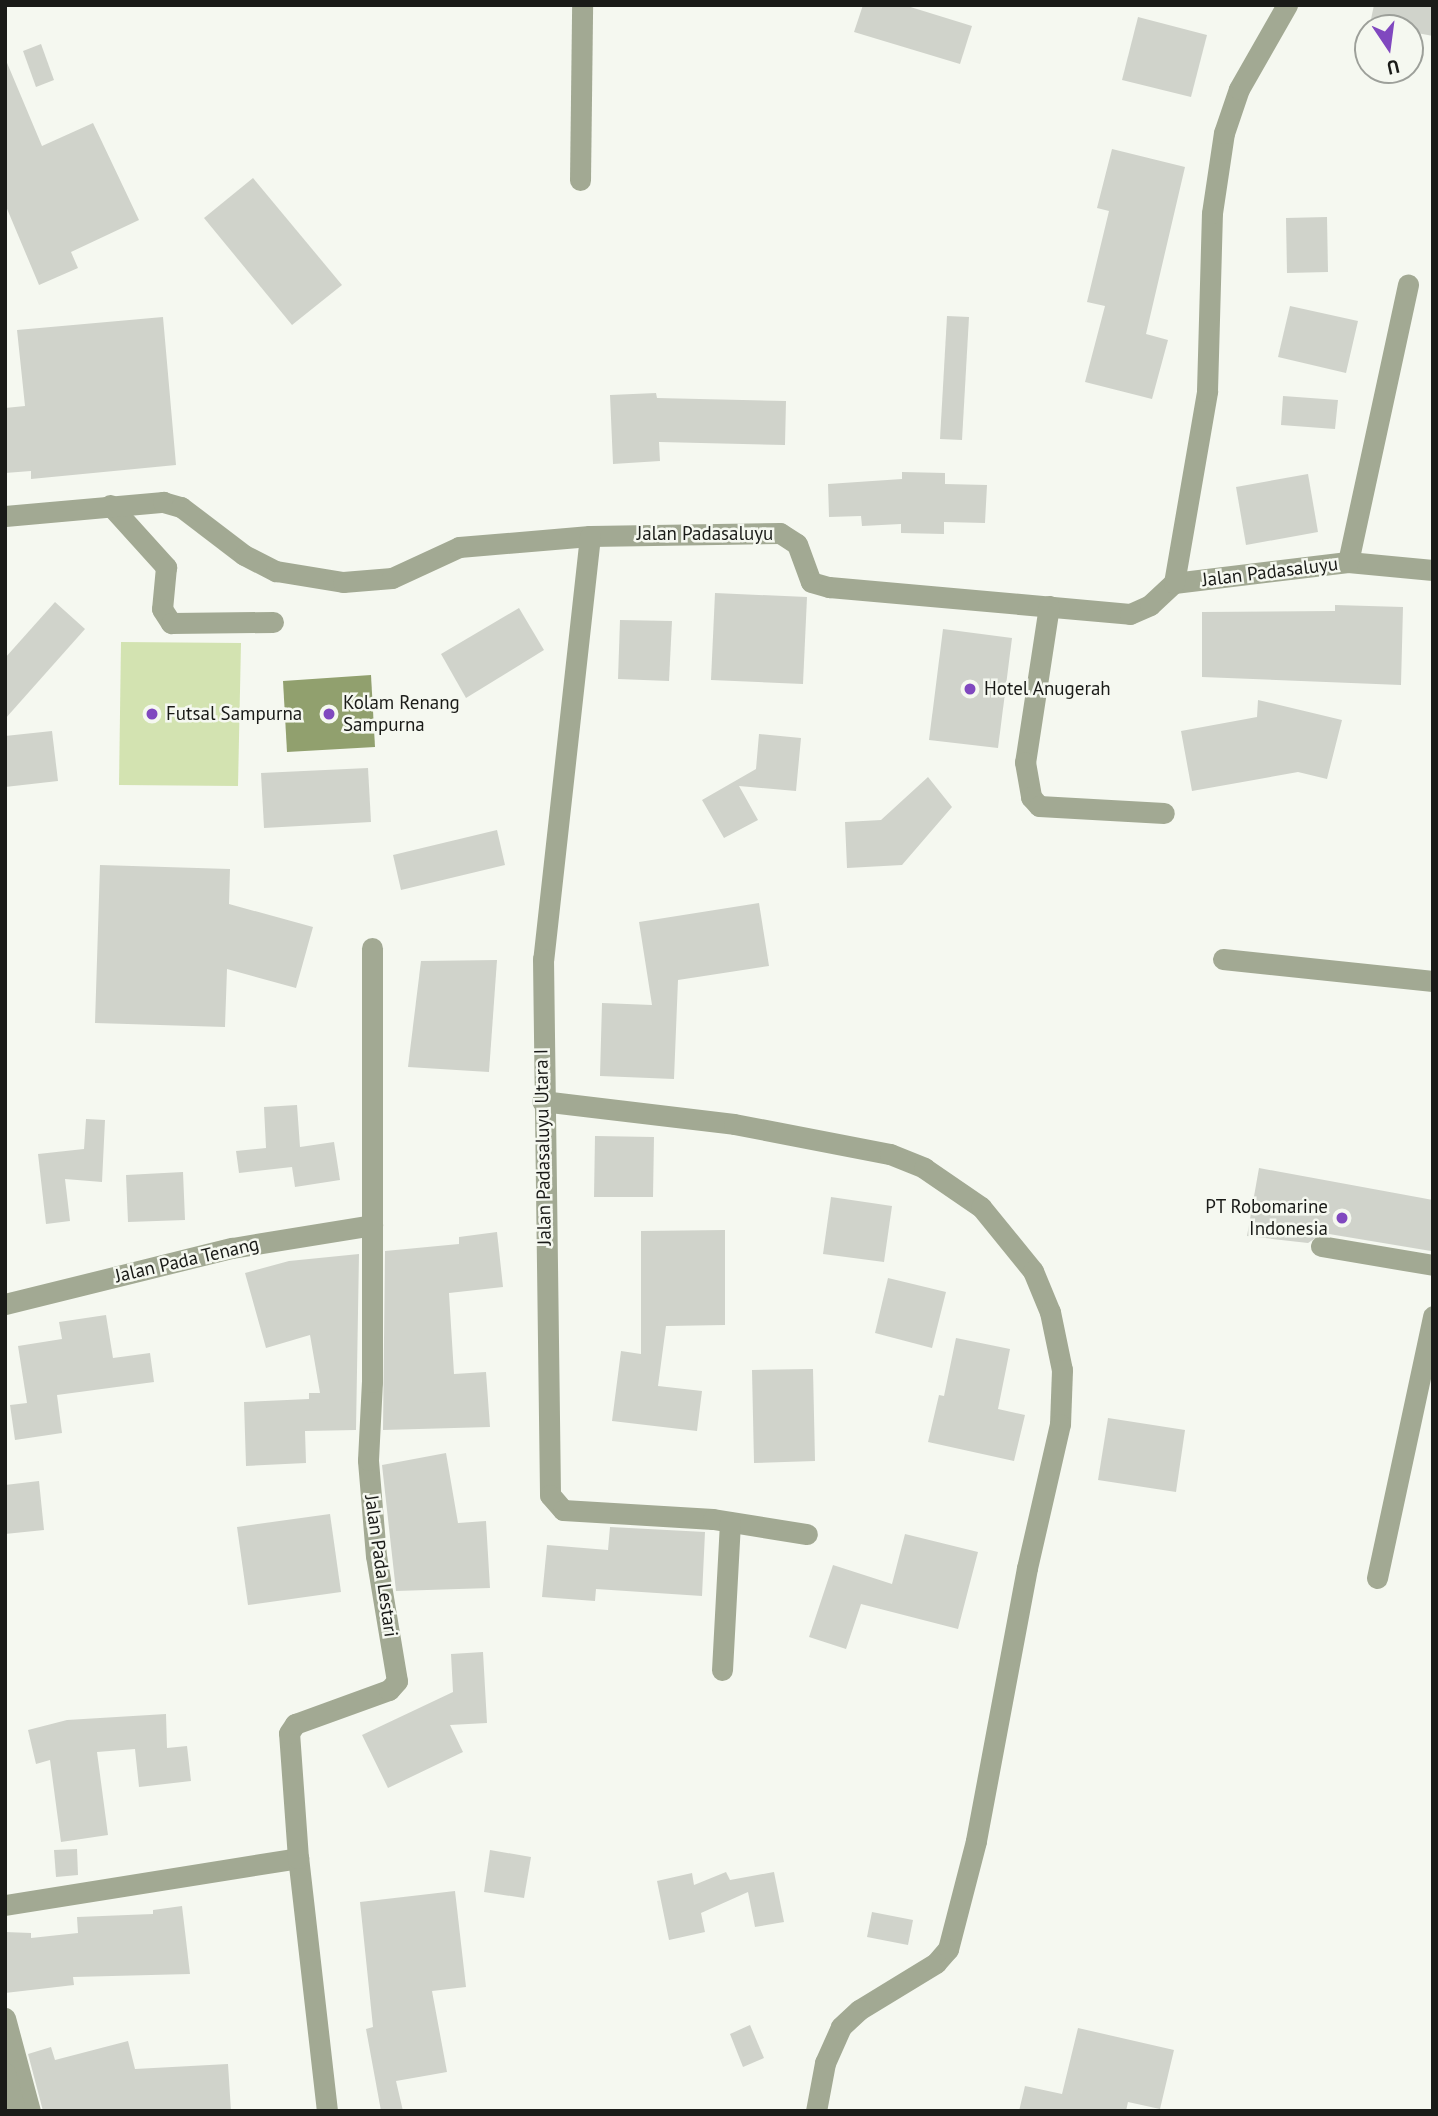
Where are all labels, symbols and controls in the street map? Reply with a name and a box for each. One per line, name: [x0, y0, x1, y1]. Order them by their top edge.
north arrow: [1354, 14, 1424, 84]
text: U: [1385, 54, 1402, 81]
street label: Jalan Padasaluyu: [637, 523, 773, 545]
street label: Jalan Padasaluyu: [1201, 552, 1339, 592]
place label: Hotel Anugerah: [984, 678, 1111, 700]
marker: Hotel Anugerah: [962, 681, 978, 697]
place label: Kolam Renang Sampurna: [343, 692, 460, 736]
place label: Futsal Sampurna: [166, 703, 302, 725]
marker: Futsal Sampurna: [144, 706, 160, 722]
marker: Kolam Renang Sampurna: [321, 706, 337, 722]
street label: Jalan Padasaluyu Utara I: [530, 1049, 556, 1245]
place label: PT Robomarine Indonesia: [1205, 1196, 1328, 1240]
marker: PT Robomarine Indonesia: [1334, 1210, 1350, 1226]
street label: Jalan Pada Tenang: [112, 1232, 262, 1288]
street label: Jalan Pada Lestari: [360, 1493, 402, 1639]

